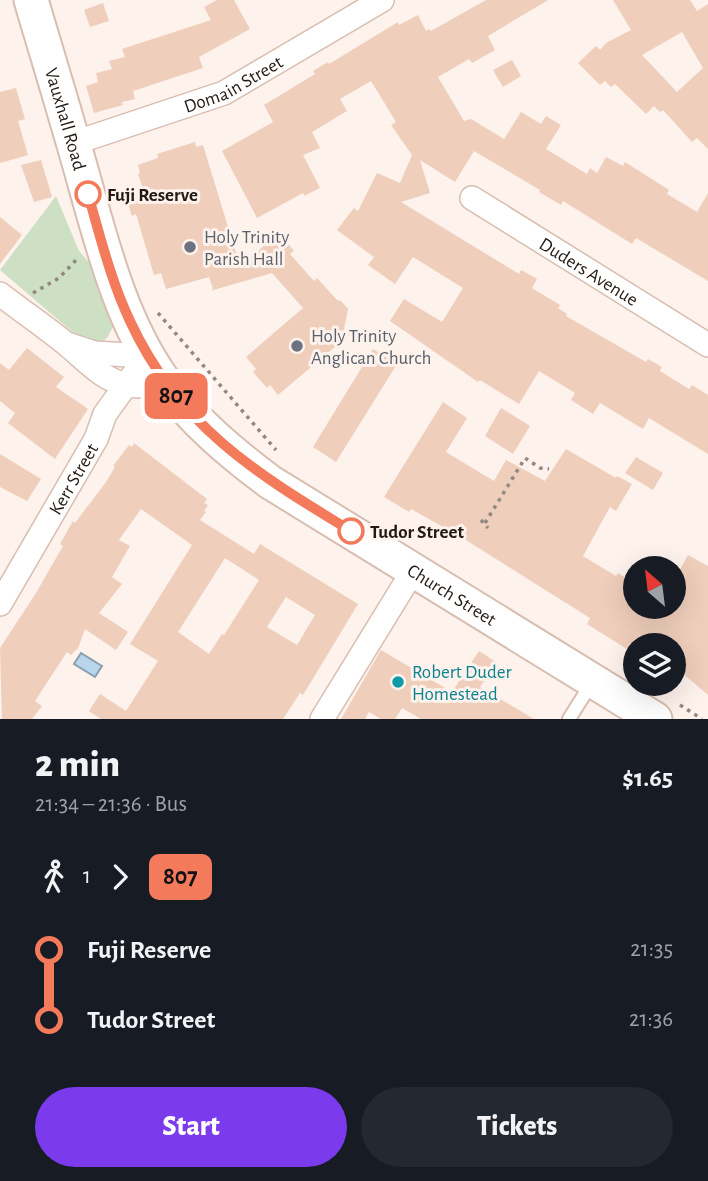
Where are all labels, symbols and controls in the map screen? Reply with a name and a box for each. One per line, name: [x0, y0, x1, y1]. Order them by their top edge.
street label: Domain Street: [182, 53, 286, 117]
street label: Vauxhall Road: [41, 66, 89, 173]
marker: Fuji Reserve: [75, 181, 101, 207]
place label: Fuji Reserve: [107, 186, 198, 205]
place label: Holy Trinity Parish Hall: [204, 228, 289, 269]
street label: Duders Avenue: [536, 234, 641, 310]
marker: Holy Trinity Parish Hall: [182, 239, 198, 255]
place label: Holy Trinity Anglican Church: [311, 327, 431, 368]
marker: Holy Trinity Anglican Church: [289, 338, 305, 354]
line badge: 807: [136, 373, 216, 419]
text: 807: [159, 384, 193, 408]
street label: Kerr Street: [46, 441, 102, 518]
marker: Tudor Street: [338, 518, 364, 544]
place label: Tudor Street: [370, 523, 464, 542]
north arrow: [623, 556, 686, 620]
map controls: [623, 556, 686, 696]
street label: Church Street: [404, 561, 499, 630]
button: layers: [623, 633, 686, 696]
place label: Robert Duder Homestead: [412, 663, 512, 704]
marker: Robert Duder Homestead: [390, 674, 406, 690]
text: 2 min: [35, 746, 120, 784]
text: $1.65: [622, 765, 673, 791]
text: 21:34 – 21:36 · Bus: [35, 793, 187, 816]
icon: walk: [35, 858, 73, 896]
icon: forward: [101, 858, 139, 896]
text: 1: [83, 865, 91, 888]
text: 807: [163, 865, 198, 889]
text: Fuji Reserve: [87, 937, 211, 963]
text: 21:35: [630, 938, 673, 961]
text: Tudor Street: [87, 1007, 215, 1033]
text: 21:36: [629, 1008, 673, 1031]
button: Start: [35, 1087, 347, 1167]
button: Tickets: [361, 1087, 673, 1167]

